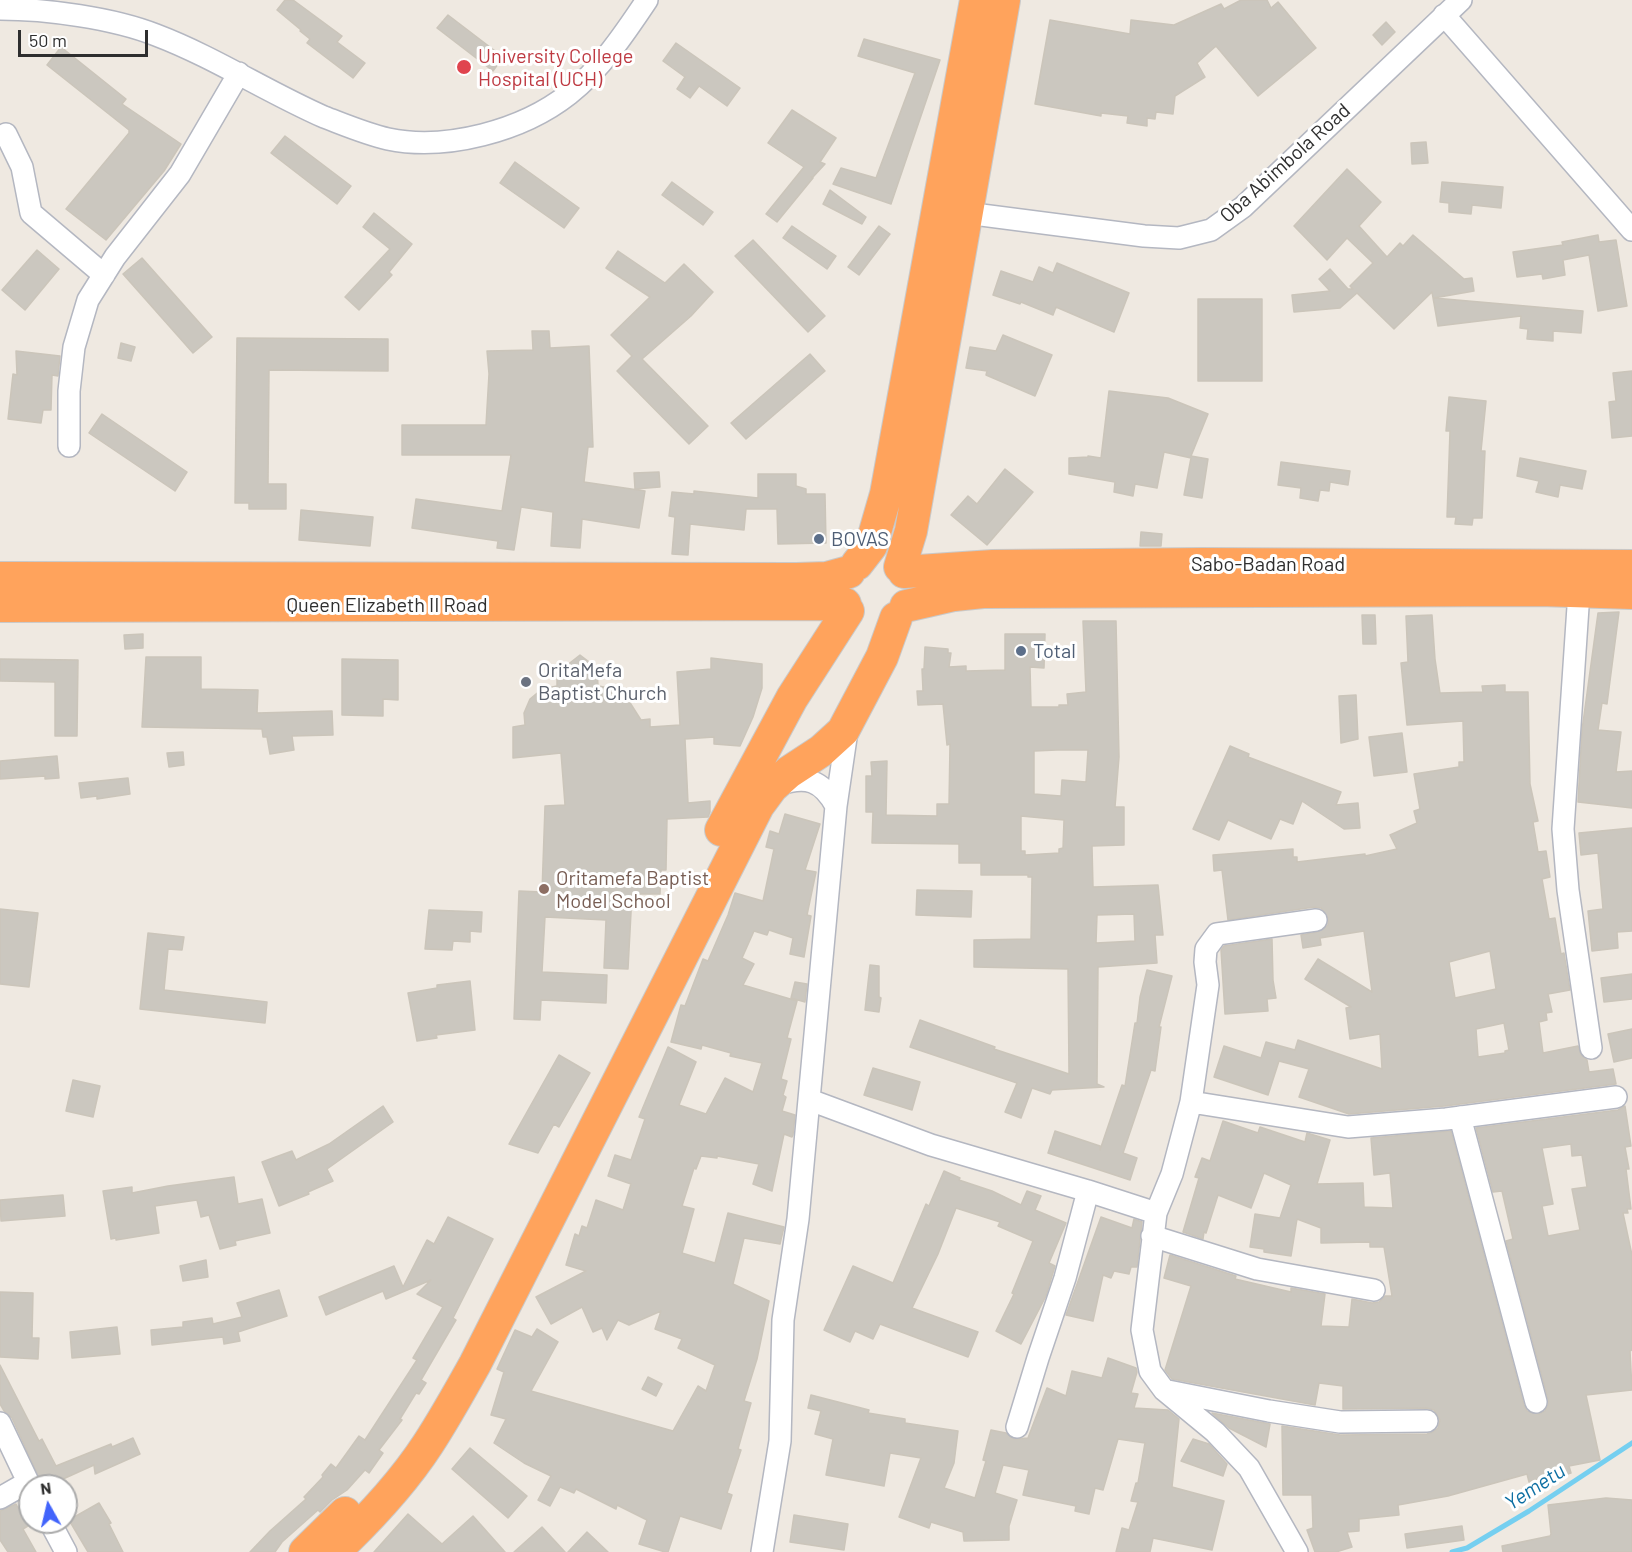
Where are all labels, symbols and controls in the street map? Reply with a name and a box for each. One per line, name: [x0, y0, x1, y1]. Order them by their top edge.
scale bar: [21, 18, 152, 56]
text: 50 m: [29, 29, 67, 51]
place label: University College Hospital (UCH): [478, 44, 633, 91]
marker: University College Hospital (UCH): [455, 58, 473, 76]
street label: Oba Abimbola Road: [1215, 98, 1355, 228]
place label: BOVAS: [831, 527, 889, 551]
marker: BOVAS: [812, 532, 826, 546]
street label: Sabo-Badan Road: [1191, 552, 1345, 576]
street label: Queen Elizabeth II Road: [286, 593, 488, 617]
place label: Total: [1033, 639, 1076, 663]
marker: Total: [1014, 644, 1028, 658]
place label: OritaMefa Baptist Church: [538, 658, 667, 705]
marker: OritaMefa Baptist Church: [519, 675, 533, 689]
place label: Oritamefa Baptist Model School: [556, 866, 709, 913]
marker: Oritamefa Baptist Model School: [537, 882, 551, 896]
water label: Yemetu: [1500, 1458, 1570, 1516]
north arrow: [18, 1474, 78, 1534]
text: N: [39, 1478, 52, 1498]

